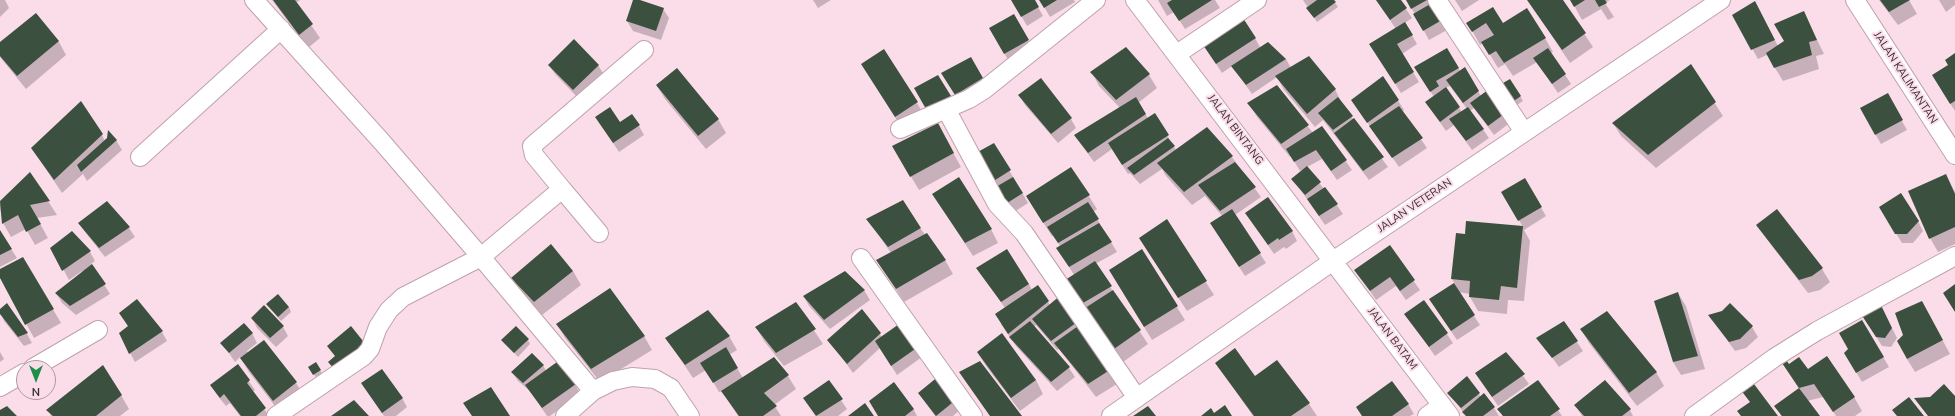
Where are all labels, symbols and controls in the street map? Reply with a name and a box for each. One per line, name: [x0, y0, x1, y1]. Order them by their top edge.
street label: JALAN KALIMANTAN: [1870, 29, 1940, 127]
street label: JALAN BINTANG: [1204, 92, 1266, 168]
street label: JALAN VETERAN: [1375, 176, 1455, 236]
street label: JALAN BATAM: [1364, 305, 1420, 373]
north arrow: [16, 360, 56, 400]
text: N: [32, 384, 40, 399]

